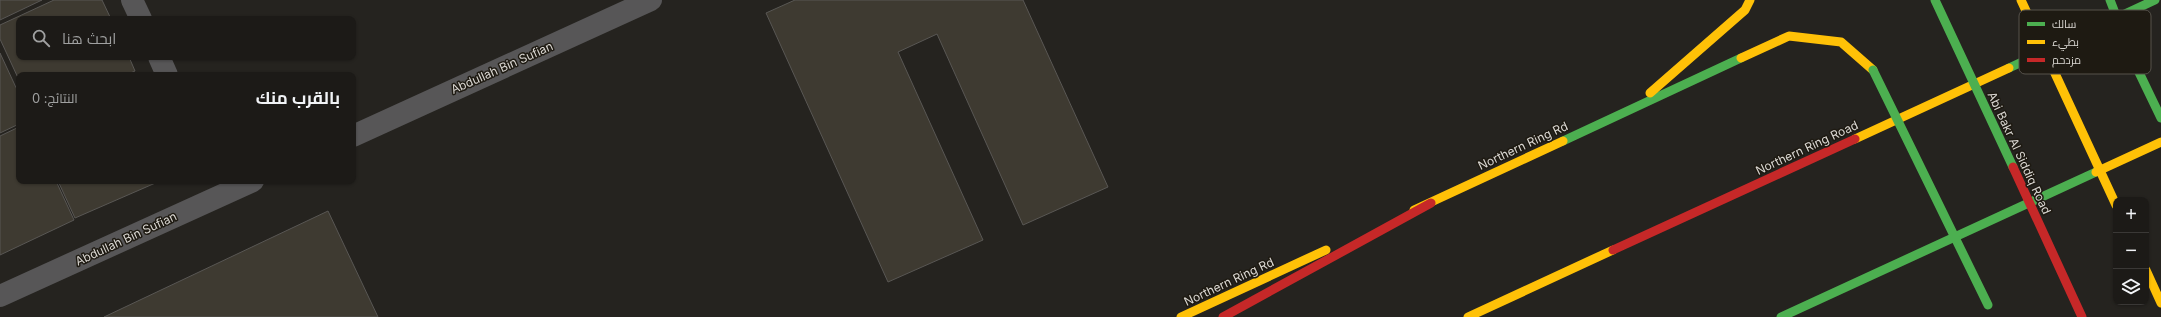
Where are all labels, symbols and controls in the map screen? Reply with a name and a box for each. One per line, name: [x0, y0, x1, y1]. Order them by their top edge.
legend: [2019, 10, 2151, 74]
search box: [16, 16, 356, 60]
text: سالك: [2052, 17, 2076, 31]
icon: search: [30, 27, 52, 49]
text: ابحث هنا: [62, 29, 116, 48]
text: بطيء: [2052, 35, 2079, 51]
street label: Abdullah Bin Sufian: [448, 38, 555, 97]
text: مزدحم: [2052, 53, 2081, 68]
text: بالقرب منك: [256, 88, 340, 108]
street label: Abi Bakr Al Siddiq Road: [1984, 89, 2054, 216]
text: النتائج: 0: [32, 90, 78, 106]
street label: Northern Ring Road: [1753, 117, 1860, 178]
street label: Northern Ring Rd: [1475, 118, 1570, 173]
map controls: [2113, 197, 2149, 305]
button: +: [2113, 197, 2149, 233]
street label: Abdullah Bin Sufian: [73, 208, 179, 269]
button: −: [2113, 233, 2149, 269]
street label: Northern Ring Rd: [1181, 254, 1276, 309]
button: layers: [2113, 269, 2149, 305]

